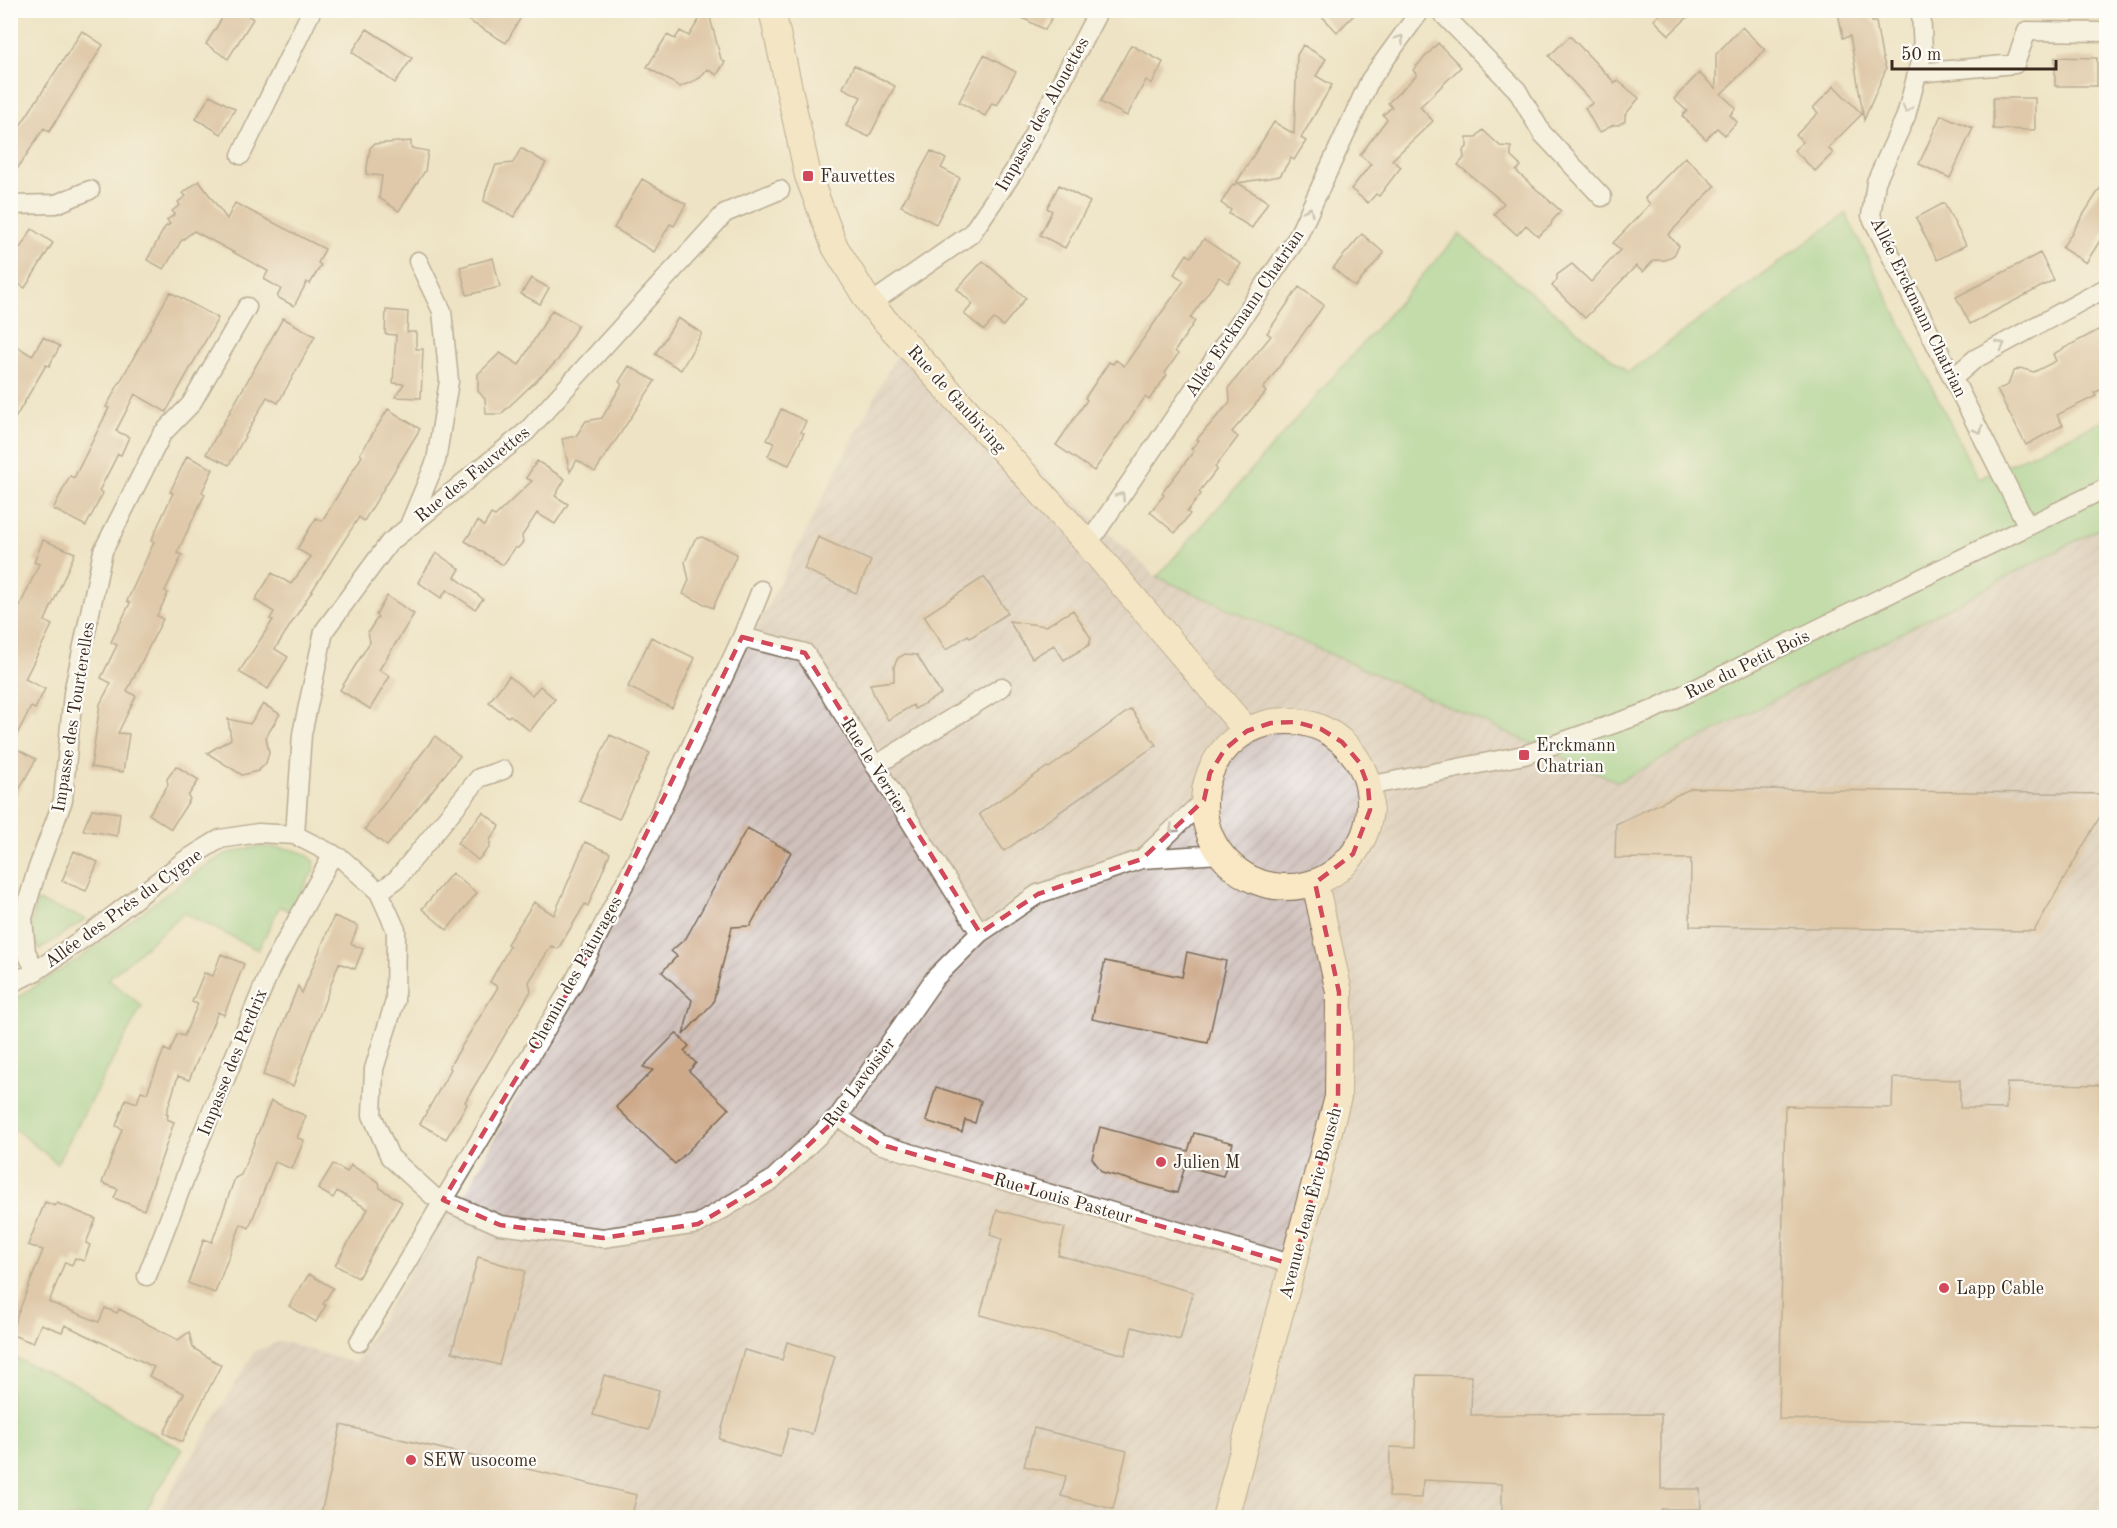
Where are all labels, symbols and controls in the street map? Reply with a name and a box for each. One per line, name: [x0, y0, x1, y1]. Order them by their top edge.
scale bar: [1892, 33, 2056, 71]
street label: Impasse des Alouettes: [993, 34, 1093, 195]
one-way arrow: [1393, 35, 1404, 46]
text: 50 m: [1901, 46, 1941, 64]
one-way arrow: [1902, 103, 1914, 114]
place label: Fauvettes: [820, 168, 895, 186]
marker: Fauvettes: [801, 169, 815, 183]
one-way arrow: [1302, 207, 1314, 218]
street label: Allée Erckmann Chatrian: [1867, 215, 1970, 400]
street label: Allée Erckmann Chatrian: [1182, 226, 1308, 401]
one-way arrow: [1994, 341, 2005, 352]
street label: Rue de Gaubiving: [903, 342, 1009, 457]
street label: Rue des Fauvettes: [412, 423, 533, 526]
one-way arrow: [1972, 424, 1983, 435]
one-way arrow: [1114, 492, 1125, 503]
street label: Impasse des Tourterelles: [50, 620, 98, 814]
street label: Rue du Petit Bois: [1682, 627, 1813, 703]
street label: Rue le Verrier: [837, 715, 911, 818]
place label: Erckmann Chatrian: [1536, 737, 1616, 776]
marker: Erckmann Chatrian: [1517, 748, 1531, 762]
one-way arrow: [1169, 822, 1180, 833]
street label: Allée des Prés du Cygne: [42, 846, 206, 972]
street label: Chemin des Pâturages: [526, 893, 626, 1054]
street label: Impasse des Perdrix: [195, 986, 271, 1139]
street label: Rue Lavoisier: [820, 1034, 900, 1131]
street label: Avenue Jean Éric Bousch: [1273, 1104, 1345, 1301]
place label: Julien M: [1173, 1154, 1240, 1172]
marker: Julien M: [1154, 1155, 1168, 1169]
street label: Rue Louis Pasteur: [991, 1170, 1135, 1228]
place label: Lapp Cable: [1956, 1280, 2044, 1298]
marker: Lapp Cable: [1937, 1281, 1951, 1295]
place label: SEW usocome: [423, 1452, 537, 1470]
marker: SEW usocome: [404, 1453, 418, 1467]

